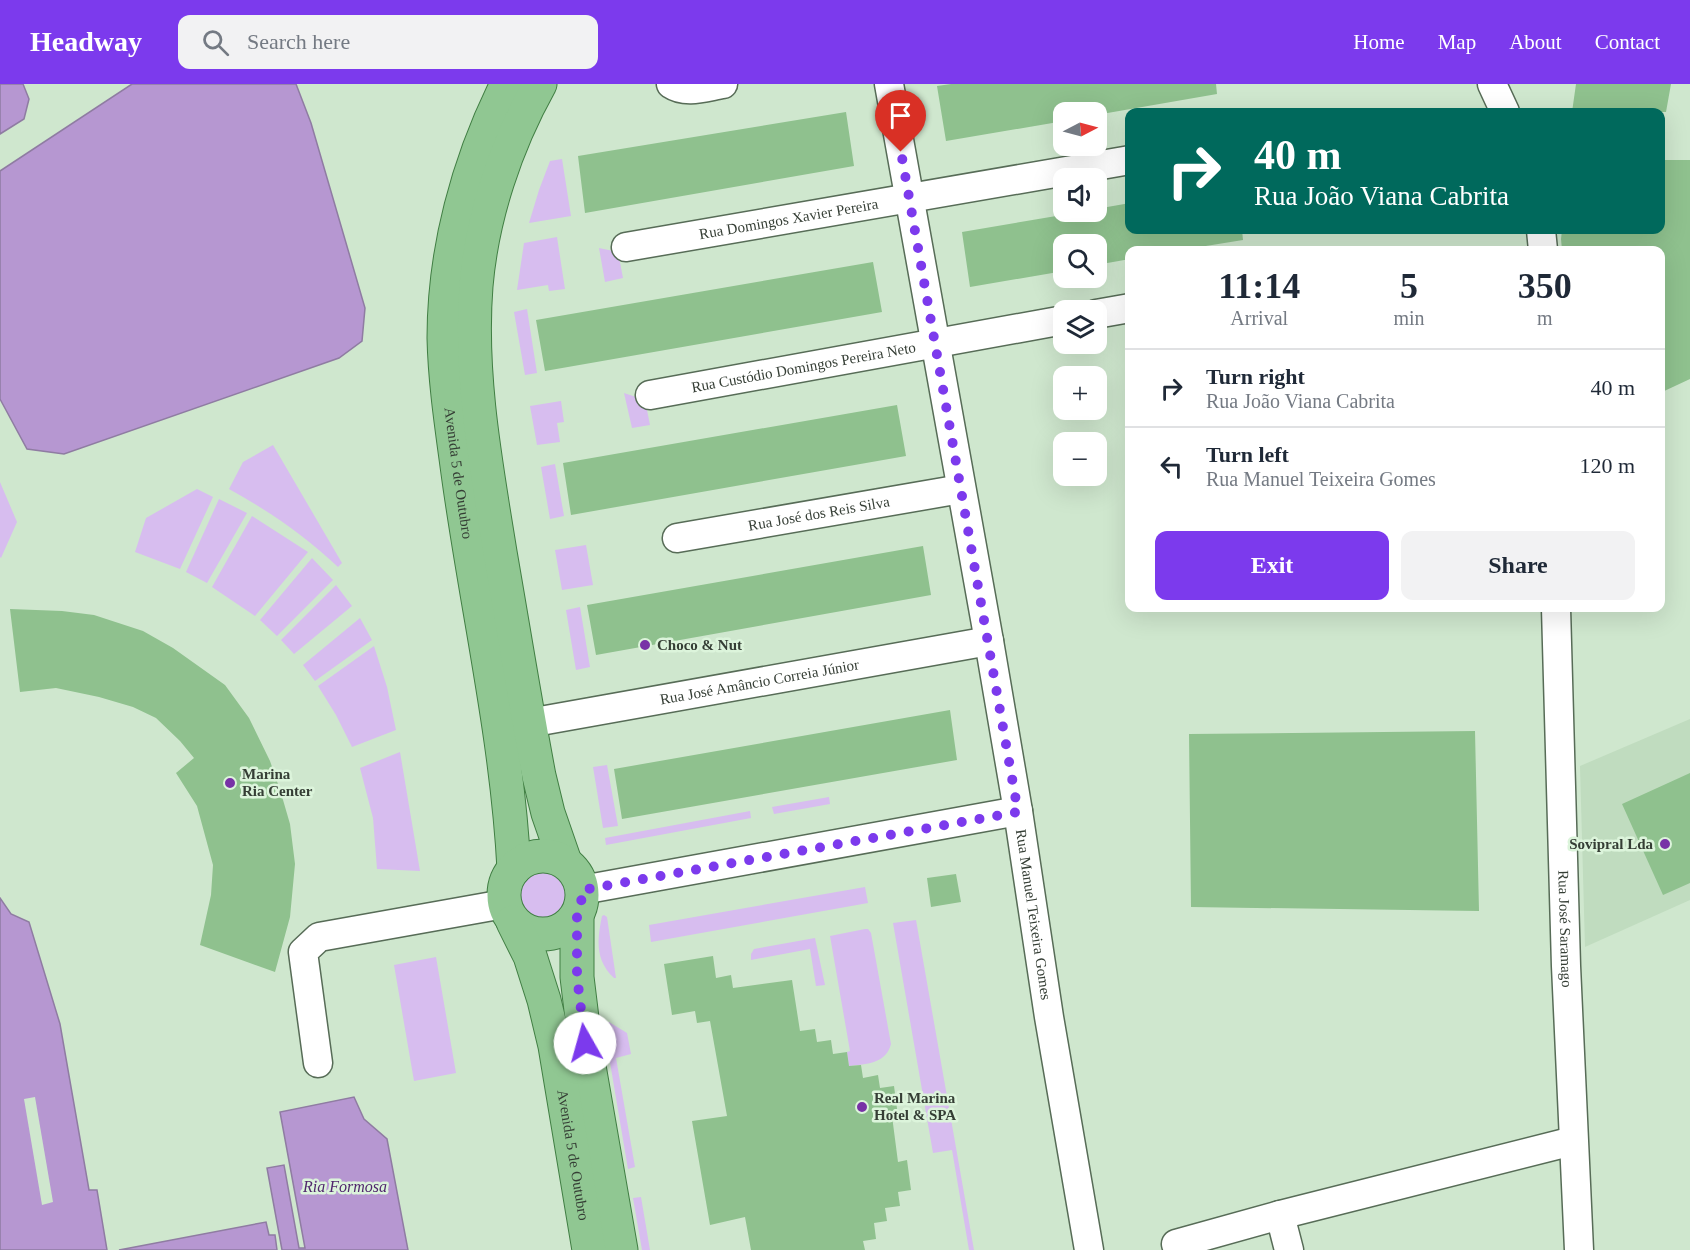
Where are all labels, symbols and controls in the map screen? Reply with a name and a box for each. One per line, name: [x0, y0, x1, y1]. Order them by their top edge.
search box: [178, 15, 598, 69]
text: Headway: [30, 26, 142, 57]
icon: search: [199, 26, 232, 59]
text: Search here: [247, 29, 350, 54]
text: Home: [1353, 30, 1405, 54]
text: Map: [1438, 30, 1476, 54]
text: About: [1509, 30, 1562, 54]
text: Contact: [1595, 30, 1660, 54]
pin: [875, 90, 926, 152]
icon: arrive: [884, 99, 917, 132]
north arrow: [1053, 102, 1107, 156]
map controls: [1053, 102, 1107, 486]
icon: right: [1155, 132, 1233, 210]
text: 40 m: [1254, 132, 1342, 178]
button: sound: [1053, 168, 1107, 222]
text: Rua João Viana Cabrita: [1254, 181, 1509, 211]
street label: Rua Domingos Xavier Pereira: [698, 196, 880, 242]
button: search: [1053, 234, 1107, 288]
text: 11:14: [1218, 266, 1300, 306]
text: 5: [1400, 266, 1418, 306]
text: 350: [1518, 266, 1572, 306]
button: layers: [1053, 300, 1107, 354]
text: Arrival: [1230, 307, 1288, 329]
text: min: [1393, 307, 1425, 329]
text: m: [1537, 307, 1553, 329]
street label: Rua Custódio Domingos Pereira Neto: [690, 339, 917, 395]
text: Turn right: [1206, 364, 1305, 389]
button: +: [1053, 366, 1107, 420]
icon: right: [1155, 372, 1188, 405]
text: 40 m: [1590, 375, 1635, 400]
text: Rua João Viana Cabrita: [1206, 390, 1395, 412]
street label: Avenida 5 de Outubro: [441, 406, 476, 540]
button: −: [1053, 432, 1107, 486]
text: Turn left: [1206, 442, 1289, 467]
icon: left: [1155, 450, 1188, 483]
text: 120 m: [1579, 453, 1635, 478]
text: Rua Manuel Teixeira Gomes: [1206, 468, 1436, 490]
street label: Rua José dos Reis Silva: [747, 493, 891, 534]
button: Exit: [1155, 531, 1389, 600]
button: Share: [1401, 531, 1635, 600]
place label: Choco & Nut: [657, 637, 742, 653]
marker: Choco & Nut: [638, 638, 652, 652]
street label: Rua José Amâncio Correia Júnior: [659, 656, 860, 708]
place label: Marina Ria Center: [242, 766, 313, 799]
marker: Marina Ria Center: [223, 776, 237, 790]
street label: Rua Manuel Teixeira Gomes: [1013, 828, 1054, 1001]
place label: Sovipral Lda: [1569, 836, 1653, 852]
marker: Sovipral Lda: [1658, 837, 1672, 851]
street label: Rua José Saramago: [1555, 870, 1575, 988]
position arrow: [553, 1011, 617, 1075]
street label: Avenida 5 de Outubro: [554, 1088, 592, 1222]
place label: Real Marina Hotel & SPA: [874, 1090, 956, 1123]
marker: Real Marina Hotel & SPA: [855, 1100, 869, 1114]
water label: Ria Formosa: [302, 1178, 387, 1195]

